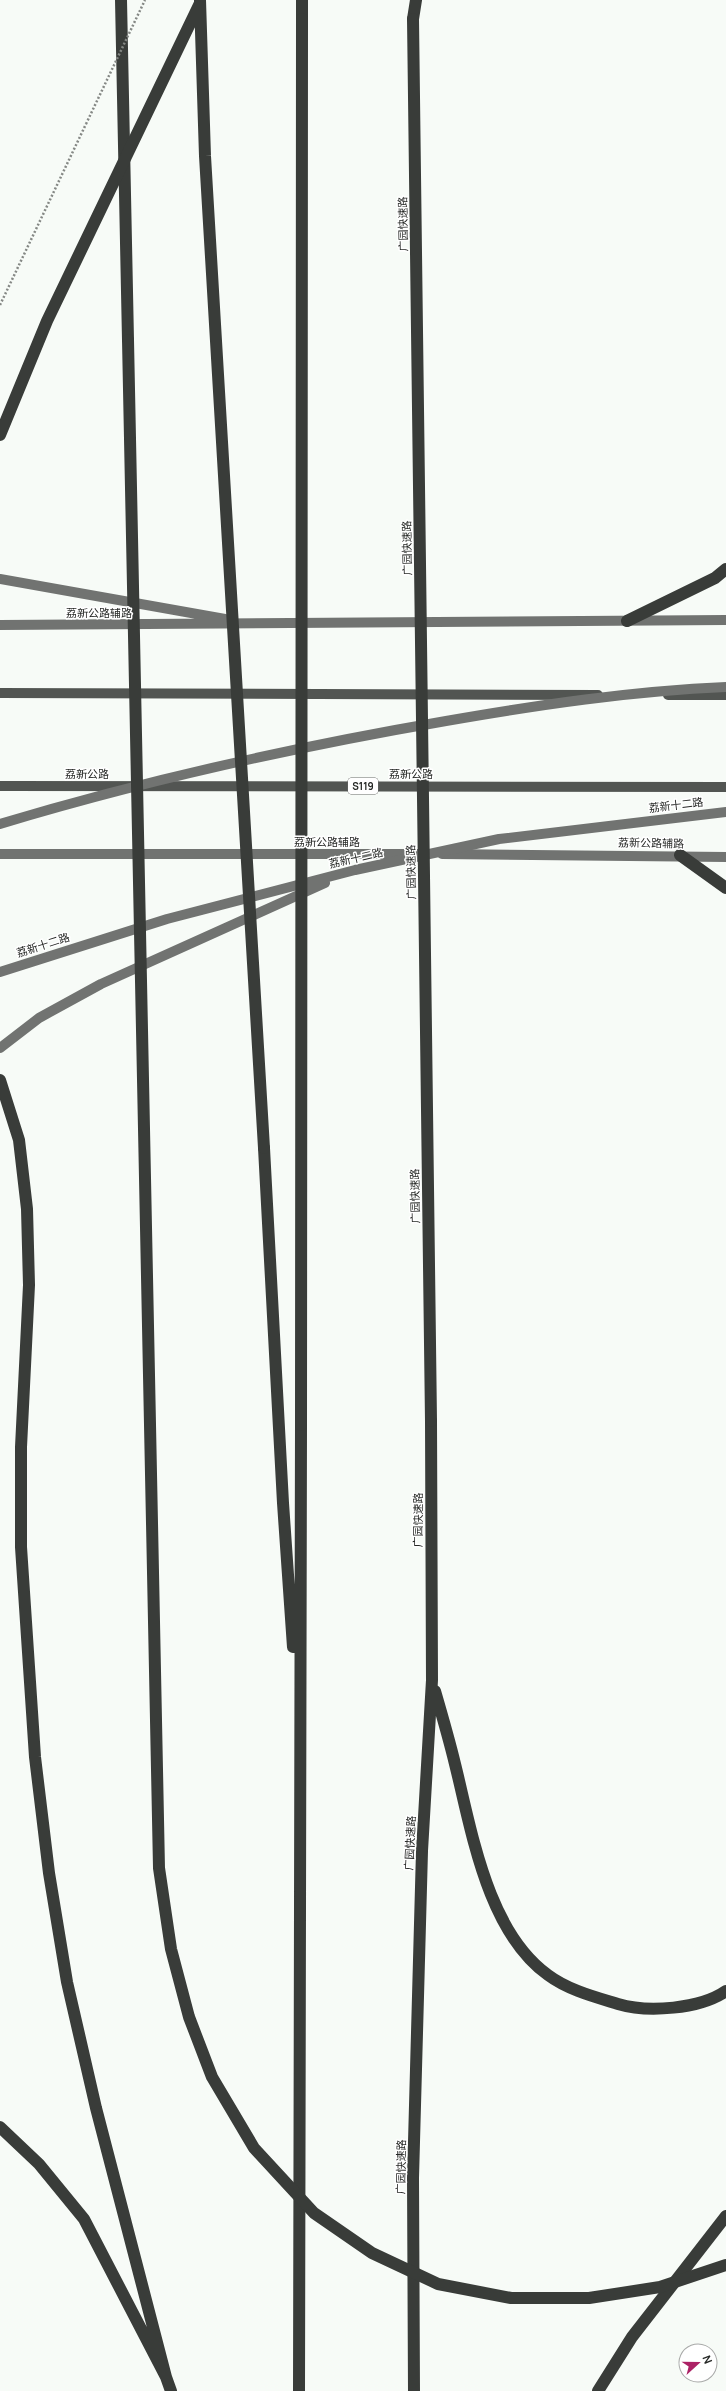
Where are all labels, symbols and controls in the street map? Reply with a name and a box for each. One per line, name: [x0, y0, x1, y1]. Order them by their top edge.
street label: 广园快速路: [395, 196, 410, 252]
street label: 广园快速路: [399, 520, 414, 576]
street label: 荔新公路辅路: [66, 605, 132, 620]
street label: 荔新公路: [65, 766, 109, 781]
street label: 荔新公路: [389, 766, 433, 781]
road number: S119: [348, 778, 378, 794]
street label: 荔新十二路: [648, 794, 704, 815]
street label: 荔新公路辅路: [294, 834, 360, 849]
street label: 荔新公路辅路: [618, 834, 684, 851]
street label: 荔新十二路: [327, 844, 384, 871]
street label: 广园快速路: [403, 844, 418, 900]
street label: 荔新十二路: [14, 929, 71, 960]
street label: 广园快速路: [407, 1168, 422, 1224]
street label: 广园快速路: [410, 1493, 425, 1548]
street label: 广园快速路: [401, 1815, 418, 1871]
street label: 广园快速路: [393, 2139, 408, 2195]
north arrow: [678, 2343, 718, 2383]
text: N: [699, 2353, 716, 2366]

